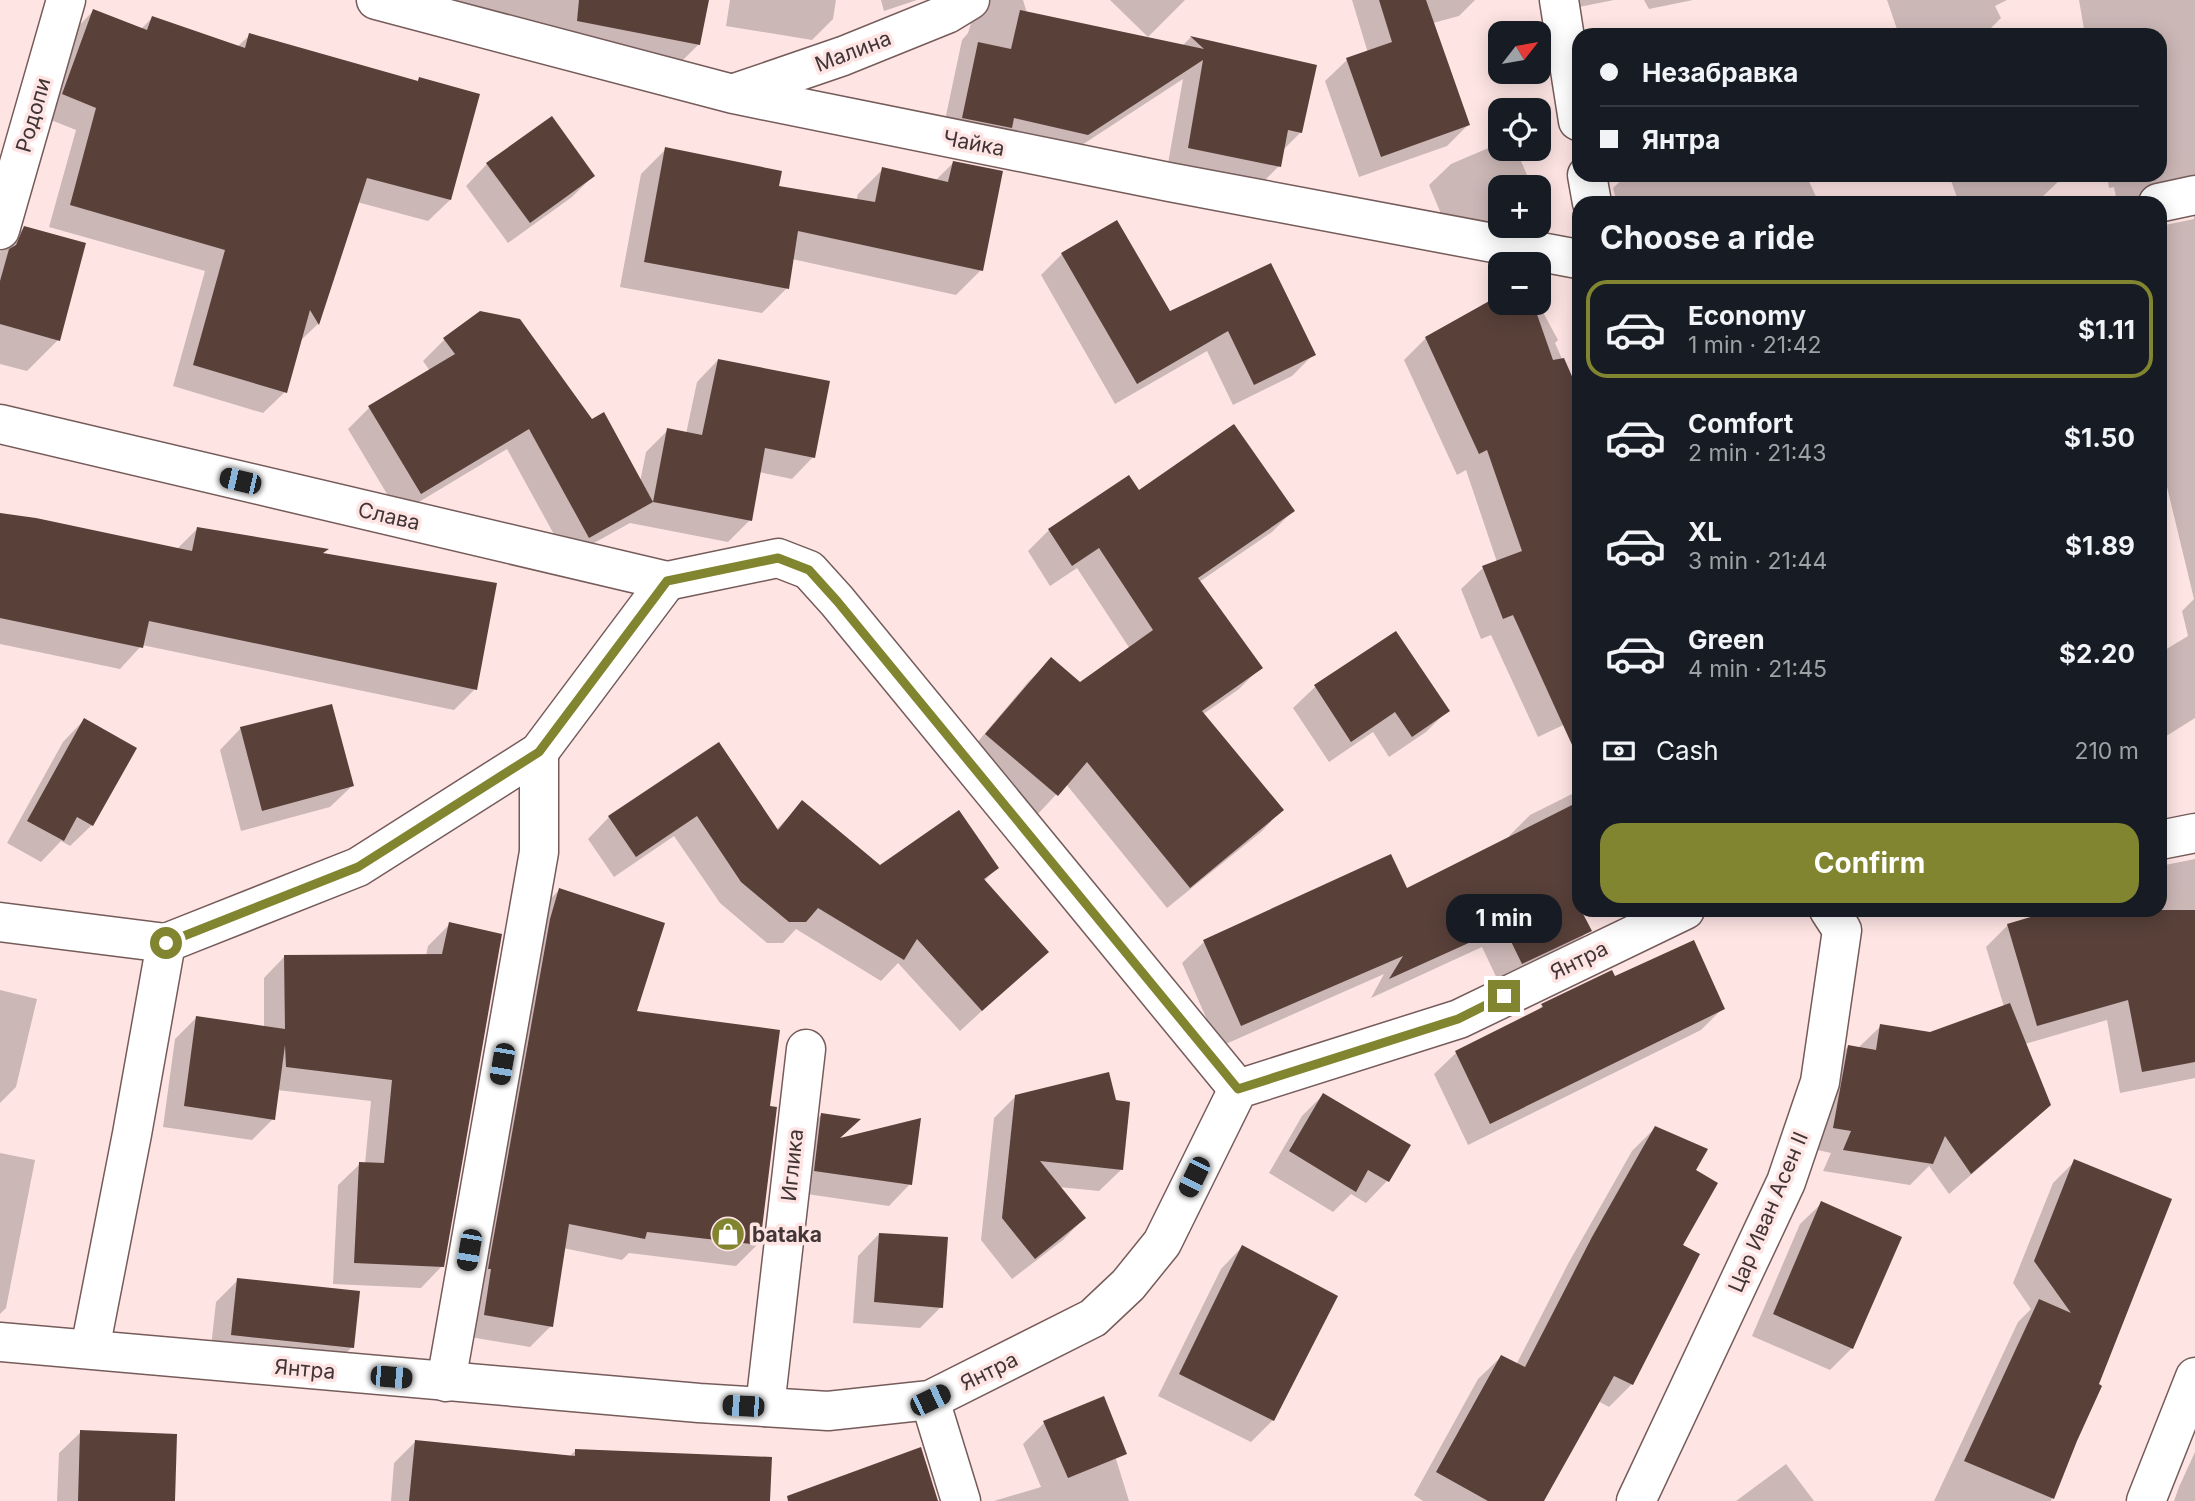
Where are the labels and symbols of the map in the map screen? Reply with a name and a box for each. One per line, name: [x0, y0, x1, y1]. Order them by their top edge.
north arrow: [1488, 21, 1550, 84]
street label: Малина: [811, 25, 895, 77]
street label: Родопи: [10, 75, 56, 155]
street label: Чайка: [941, 125, 1007, 161]
car: [218, 466, 263, 496]
street label: Слава: [356, 497, 422, 535]
callout: 1 min: [1446, 894, 1562, 944]
route start: [150, 927, 182, 959]
street label: Янтра: [1546, 935, 1612, 985]
route end: [1488, 980, 1520, 1012]
car: [489, 1041, 516, 1087]
street label: Иглика: [776, 1128, 808, 1202]
street label: Цар Иван Асен II: [1723, 1128, 1813, 1296]
car: [1176, 1154, 1213, 1200]
shop icon: bataka: [709, 1215, 747, 1253]
place label: bataka: [752, 1222, 822, 1247]
car: [456, 1227, 483, 1273]
street label: Янтра: [956, 1346, 1022, 1396]
street label: Янтра: [274, 1354, 336, 1384]
car: [370, 1365, 413, 1389]
car: [907, 1381, 954, 1419]
car: [722, 1394, 765, 1418]

